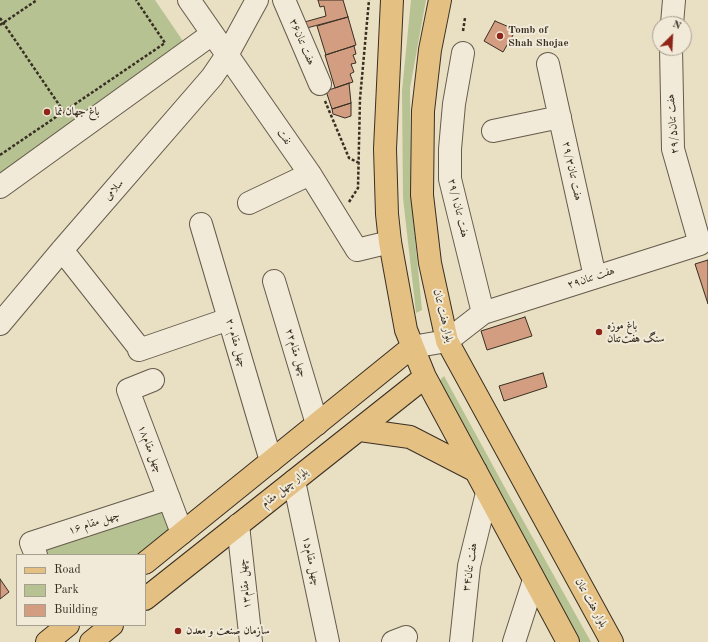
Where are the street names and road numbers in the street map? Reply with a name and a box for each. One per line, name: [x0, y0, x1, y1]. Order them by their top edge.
street label: هفت تنان۳۶: [286, 17, 318, 67]
street label: ۲۹/۵هفت تنان: [664, 93, 682, 155]
street label: نفت: [274, 127, 294, 147]
street label: ۲۹/۳هفت تنان: [559, 140, 585, 202]
street label: سلامی: [101, 177, 127, 203]
street label: ۲۹/۱هفت تنان: [445, 177, 471, 239]
street label: هفت تنان۲۹: [566, 264, 616, 292]
street label: بلوار هفت تنان: [430, 288, 456, 344]
street label: چهل مقام۲۰: [223, 317, 249, 369]
street label: چهل مقام۲۲: [282, 327, 310, 379]
street label: ۱۸چهل مقام: [135, 423, 165, 475]
street label: بلوار چهل مقام: [259, 466, 311, 510]
street label: چهل مقام ۱۶: [67, 508, 121, 538]
street label: چهل مقام۱۵: [299, 535, 323, 587]
street label: هفت تنان۳۴: [460, 542, 480, 592]
street label: چهل مقام۱۳: [236, 558, 254, 610]
street label: بلوار هفت تنان: [572, 576, 610, 630]

